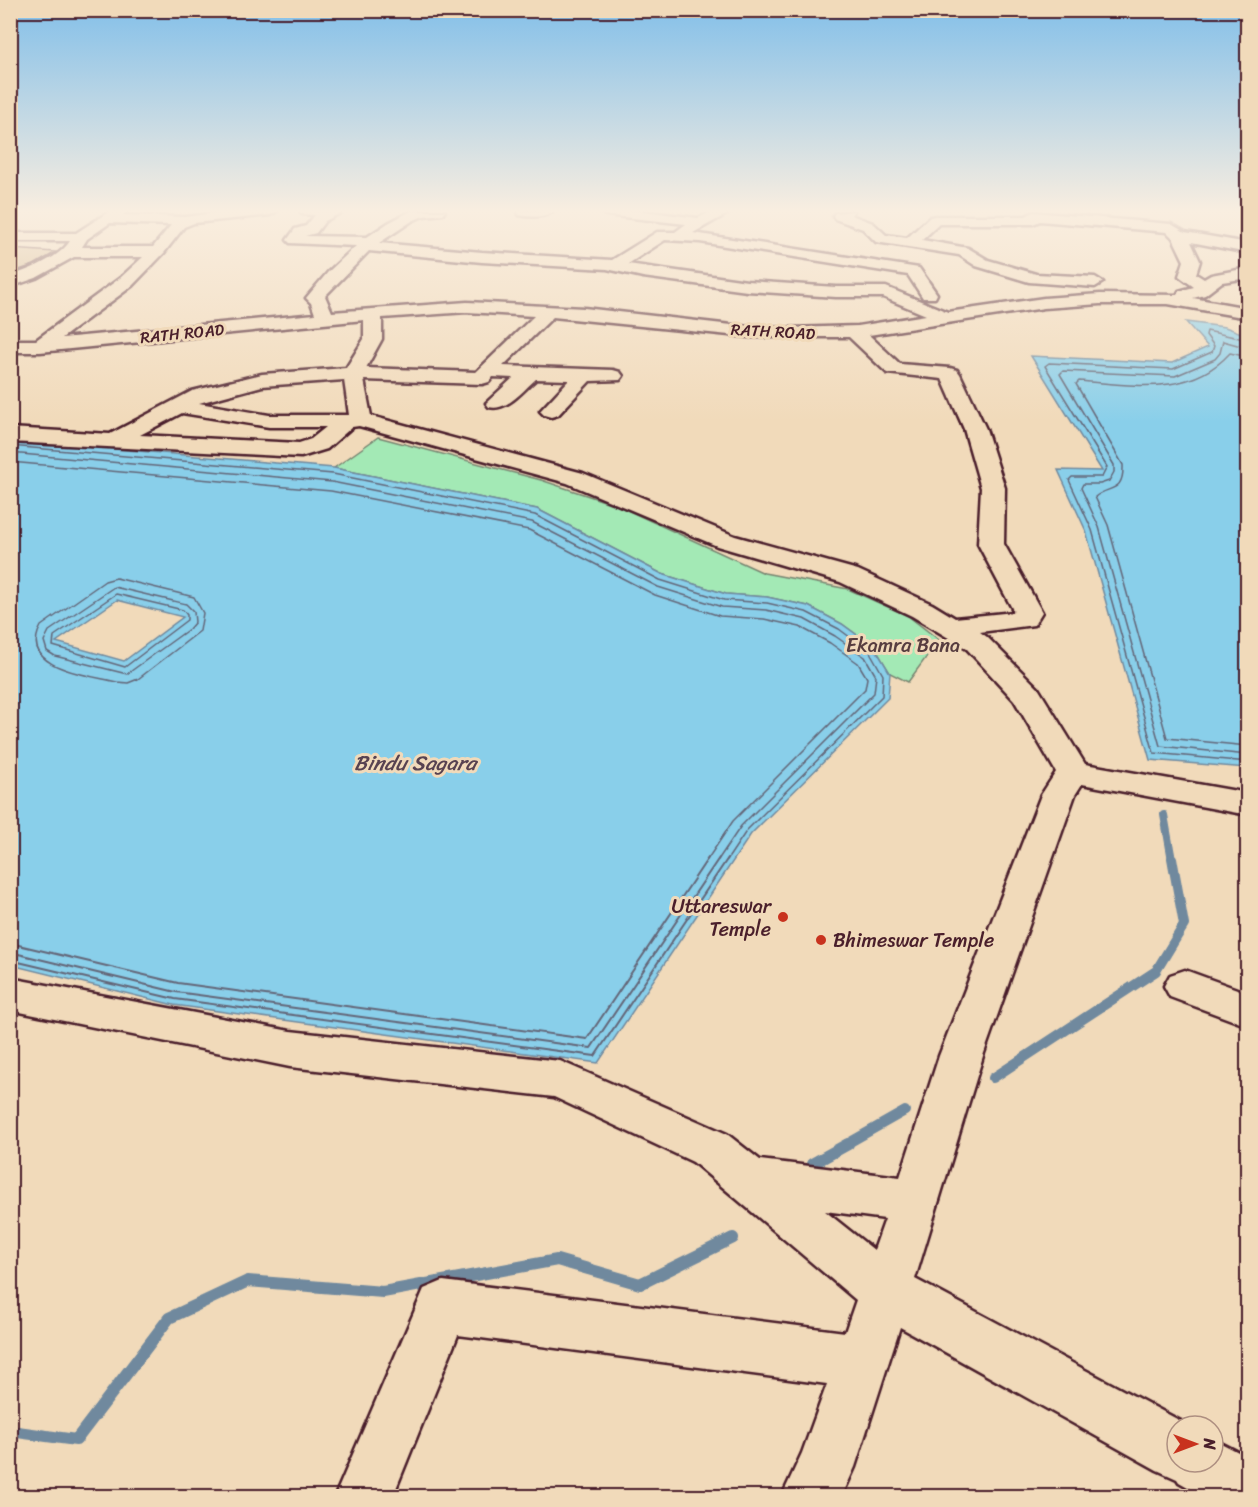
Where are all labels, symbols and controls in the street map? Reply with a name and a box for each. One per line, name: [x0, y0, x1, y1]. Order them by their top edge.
street label: RATH ROAD: [139, 315, 226, 352]
street label: RATH ROAD: [730, 315, 816, 348]
park label: Ekamra Bana: [846, 628, 960, 663]
water label: Bindu Sagara: [354, 744, 479, 782]
place label: Uttareswar Temple: [671, 889, 773, 947]
marker: Uttareswar Temple: [776, 910, 790, 924]
place label: Bhimeswar Temple: [833, 923, 994, 958]
marker: Bhimeswar Temple: [814, 933, 828, 947]
north arrow: [1165, 1414, 1225, 1474]
text: N: [1195, 1437, 1224, 1450]

